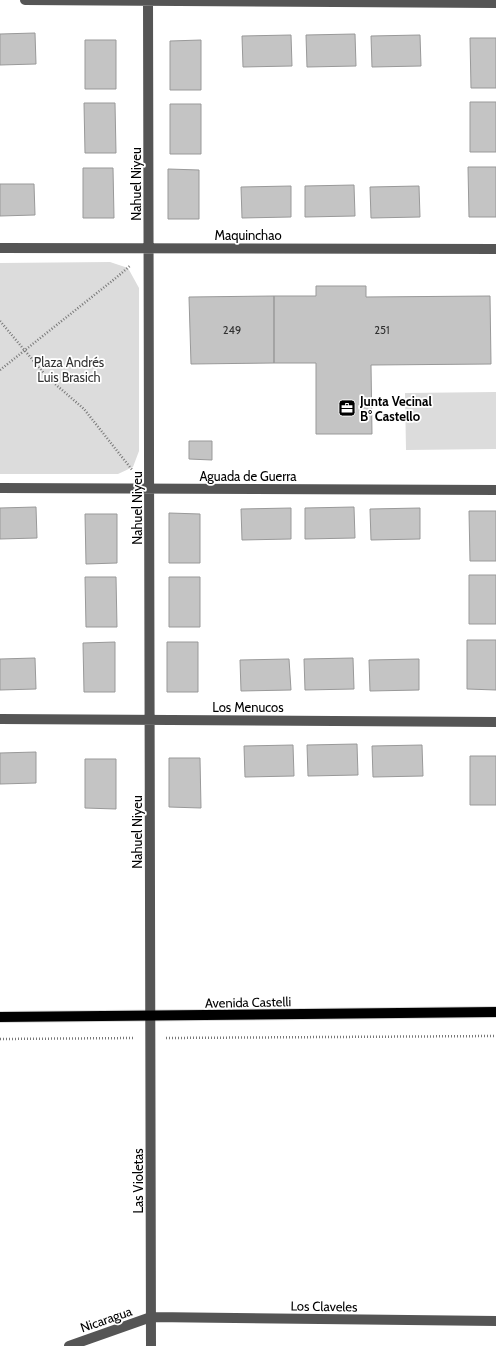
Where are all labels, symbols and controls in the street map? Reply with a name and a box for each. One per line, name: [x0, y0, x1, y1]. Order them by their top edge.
street label: Nahuel Niyeu: [128, 147, 144, 221]
street label: Maquinchao: [214, 227, 282, 243]
house number: 249: [223, 323, 241, 337]
house number: 251: [374, 323, 390, 337]
park label: Plaza Andrés Luis Brasich: [34, 354, 105, 385]
place label: Junta Vecinal B° Castello: [359, 393, 432, 424]
office icon: Junta Vecinal B° Castello: [337, 398, 357, 418]
street label: Aguada de Guerra: [199, 468, 297, 484]
street label: Nahuel Niyeu: [129, 471, 145, 545]
street label: Los Menucos: [212, 699, 284, 715]
street label: Nahuel Niyeu: [129, 795, 145, 869]
street label: Avenida Castelli: [205, 993, 291, 1011]
street label: Las Violetas: [130, 1148, 146, 1214]
street label: Los Claveles: [290, 1297, 358, 1315]
street label: Nicaragua: [78, 1302, 135, 1335]

